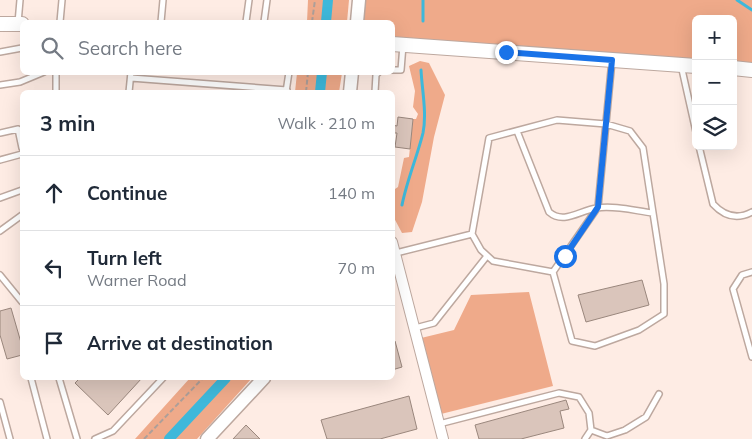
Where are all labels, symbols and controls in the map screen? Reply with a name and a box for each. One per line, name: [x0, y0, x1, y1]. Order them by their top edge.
map controls: [692, 15, 737, 150]
button: +: [692, 15, 737, 60]
search box: [20, 20, 395, 75]
icon: search: [38, 34, 66, 62]
text: Search here: [78, 36, 182, 60]
route end: [495, 41, 518, 64]
button: −: [692, 60, 737, 105]
button: layers: [692, 105, 737, 150]
text: 3 min: [40, 110, 95, 136]
text: Walk · 210 m: [277, 113, 375, 133]
icon: ahead: [40, 179, 68, 207]
text: Continue: [87, 181, 167, 205]
text: 140 m: [328, 183, 375, 203]
route start: [554, 245, 577, 268]
text: Turn left: [87, 246, 162, 270]
icon: left: [40, 254, 68, 282]
text: 70 m: [338, 258, 375, 278]
text: Warner Road: [87, 270, 187, 290]
icon: arrive: [40, 329, 68, 357]
text: Arrive at destination: [87, 331, 273, 355]

